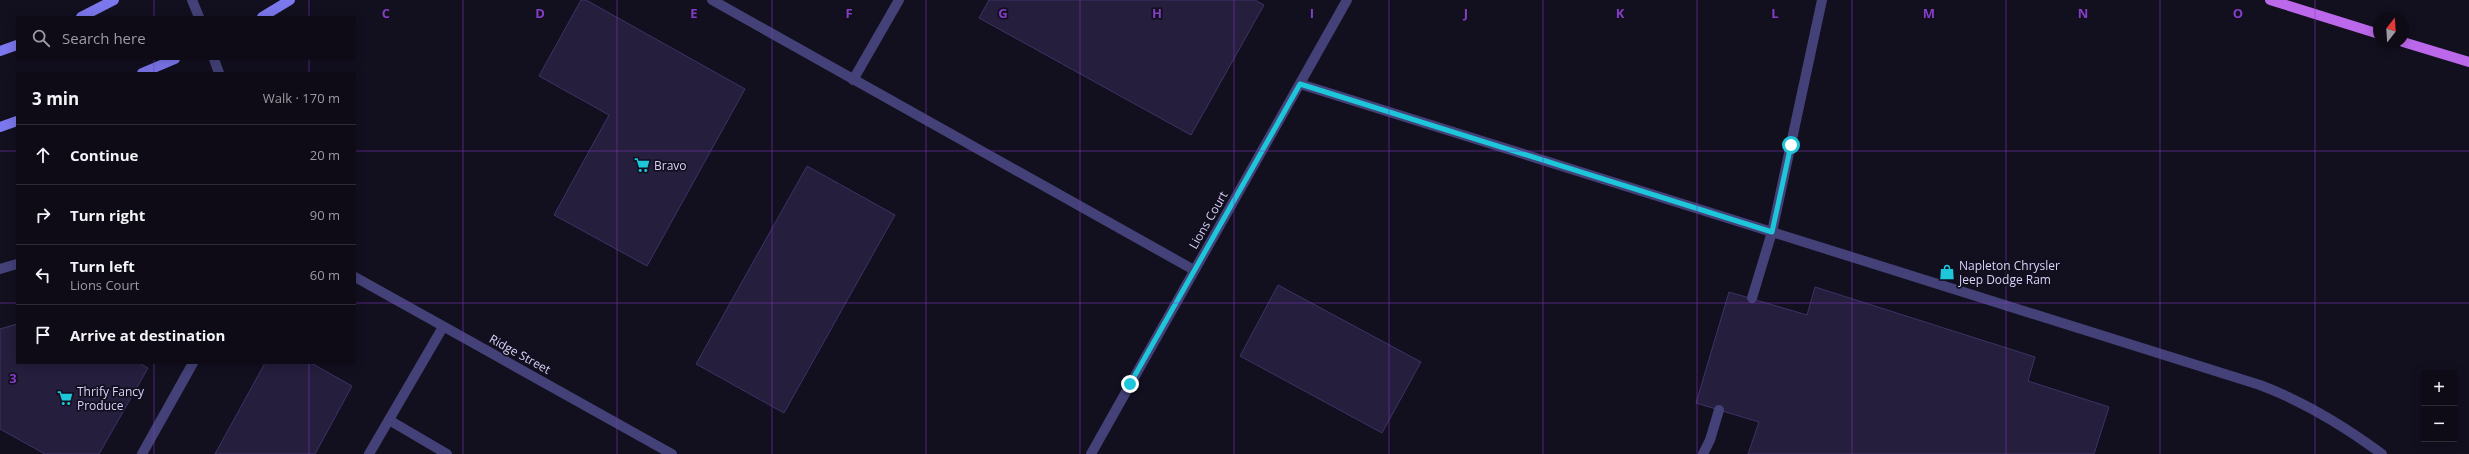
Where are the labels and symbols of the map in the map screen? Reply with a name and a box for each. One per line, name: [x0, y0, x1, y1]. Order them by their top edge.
text: C: [382, 4, 390, 22]
text: D: [535, 4, 545, 22]
text: E: [690, 4, 698, 22]
text: F: [845, 4, 853, 22]
text: G: [998, 4, 1008, 22]
text: H: [1152, 4, 1162, 22]
text: I: [1310, 4, 1314, 22]
text: J: [1463, 4, 1468, 22]
text: K: [1616, 4, 1625, 22]
text: L: [1771, 4, 1779, 22]
text: M: [1923, 4, 1935, 22]
text: N: [2078, 4, 2088, 22]
text: O: [2233, 4, 2243, 22]
north arrow: [2373, 12, 2409, 48]
route start: [1782, 136, 1800, 154]
supermarket icon: Bravo: [633, 156, 651, 174]
place label: Bravo: [654, 157, 687, 174]
street label: Lions Court: [1185, 188, 1231, 252]
place label: Napleton Chrysler Jeep Dodge Ram: [1958, 257, 2060, 288]
shop icon: Napleton Chrysler Jeep Dodge Ram: [1938, 263, 1956, 281]
street label: Ridge Street: [486, 330, 554, 378]
text: 3: [9, 369, 17, 387]
route end: [1121, 375, 1139, 393]
place label: Thrify Fancy Produce: [77, 383, 145, 414]
supermarket icon: Thrify Fancy Produce: [56, 389, 74, 407]

